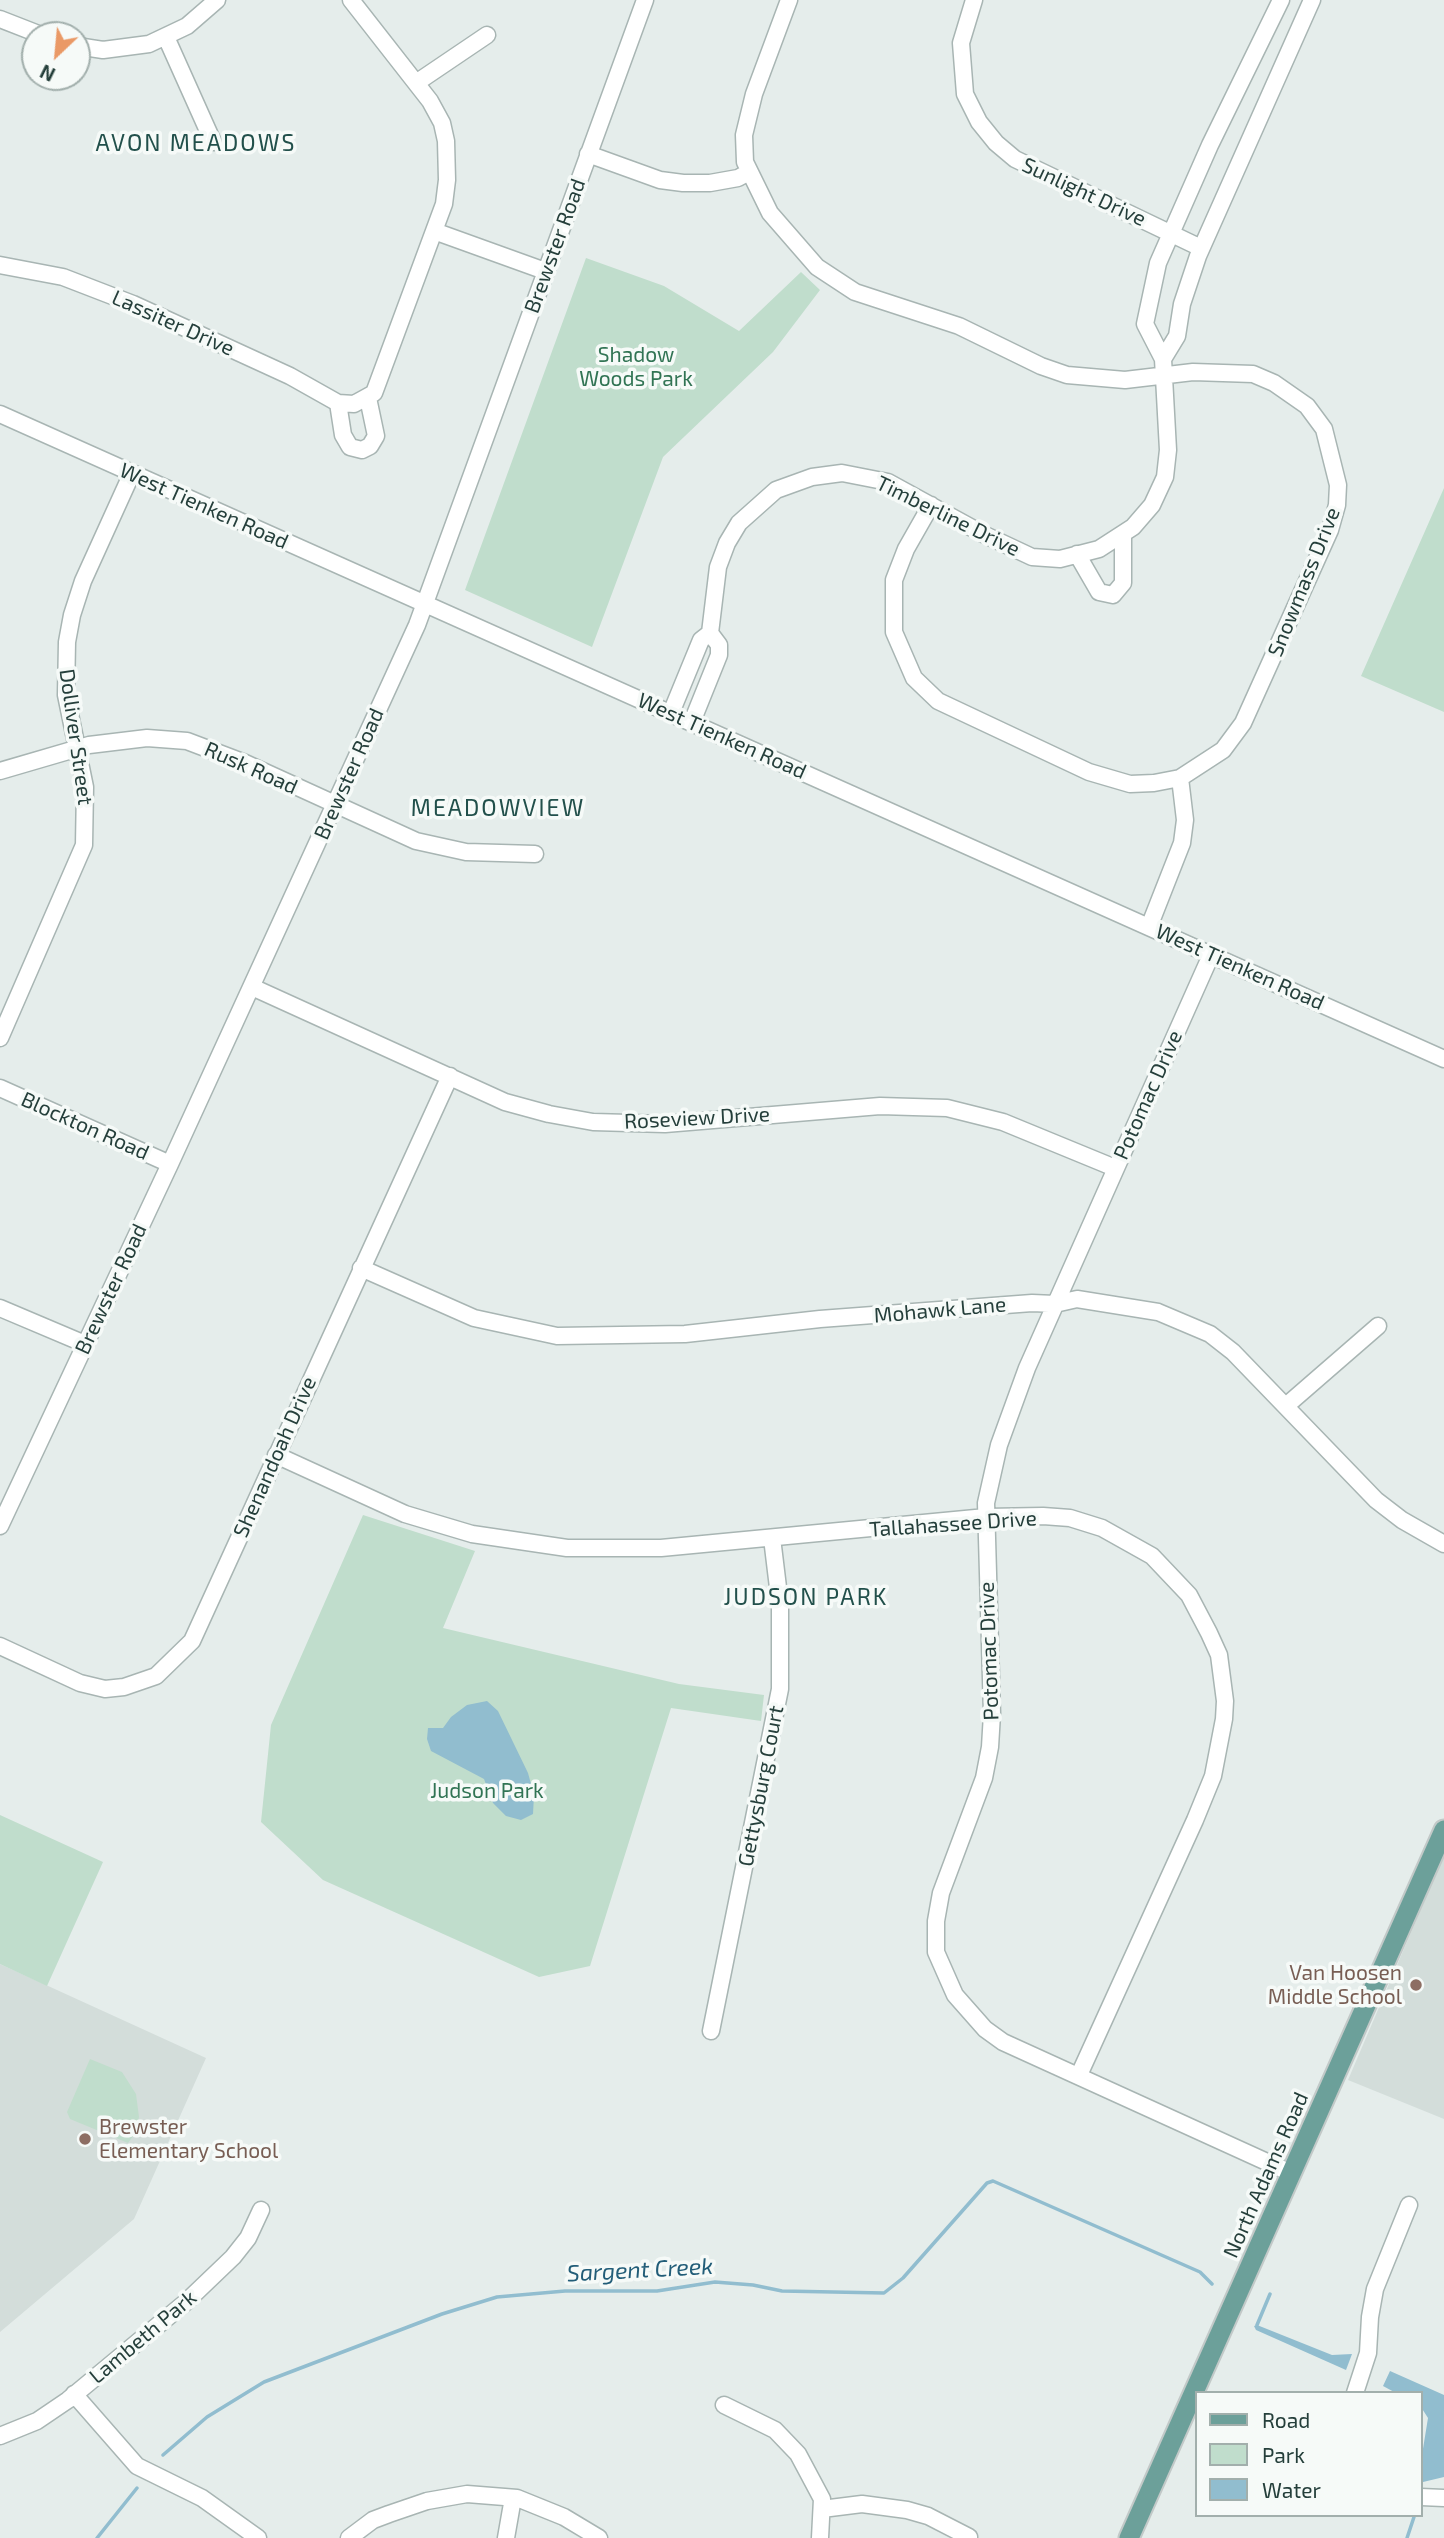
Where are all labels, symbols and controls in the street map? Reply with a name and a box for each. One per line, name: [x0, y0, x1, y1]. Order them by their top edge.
north arrow: [21, 21, 91, 91]
text: N: [36, 60, 59, 87]
district label: AVON MEADOWS: [97, 129, 295, 157]
street label: Sunlight Drive: [1018, 152, 1150, 232]
street label: Brewster Road: [519, 175, 591, 317]
street label: Lassiter Drive: [108, 285, 238, 361]
park label: Shadow Woods Park: [579, 342, 693, 392]
street label: West Tienken Road: [116, 457, 292, 555]
street label: Timberline Drive: [872, 470, 1024, 562]
street label: Snowmass Drive: [1263, 504, 1345, 660]
street label: Dolliver Street: [54, 667, 98, 807]
street label: West Tienken Road: [634, 687, 810, 785]
street label: Brewster Road: [309, 704, 389, 844]
street label: Rusk Road: [200, 736, 302, 800]
district label: MEADOWVIEW: [412, 794, 584, 822]
street label: West Tienken Road: [1152, 918, 1328, 1016]
street label: Potomac Drive: [1108, 1026, 1188, 1164]
street label: Blockton Road: [17, 1087, 153, 1165]
street label: Roseview Drive: [623, 1102, 771, 1134]
street label: Brewster Road: [70, 1220, 152, 1358]
street label: Mohawk Lane: [873, 1292, 1007, 1328]
street label: Shenandoah Drive: [228, 1373, 322, 1541]
street label: Tallahassee Drive: [868, 1506, 1038, 1542]
street label: Potomac Drive: [974, 1581, 1004, 1721]
district label: JUDSON PARK: [725, 1583, 887, 1611]
street label: Gettysburg Court: [733, 1703, 789, 1869]
park label: Judson Park: [430, 1778, 544, 1804]
place label: Van Hoosen Middle School: [1268, 1960, 1402, 2010]
marker: Van Hoosen Middle School: [1408, 1977, 1424, 1993]
street label: North Adams Road: [1218, 2088, 1314, 2262]
place label: Brewster Elementary School: [99, 2114, 278, 2164]
marker: Brewster Elementary School: [77, 2131, 93, 2147]
water label: Sargent Creek: [566, 2252, 714, 2288]
street label: Lambeth Park: [84, 2285, 202, 2389]
legend: [1196, 2391, 1423, 2517]
text: Road: [1262, 2407, 1310, 2432]
text: Park: [1262, 2442, 1305, 2467]
text: Water: [1262, 2477, 1321, 2502]

